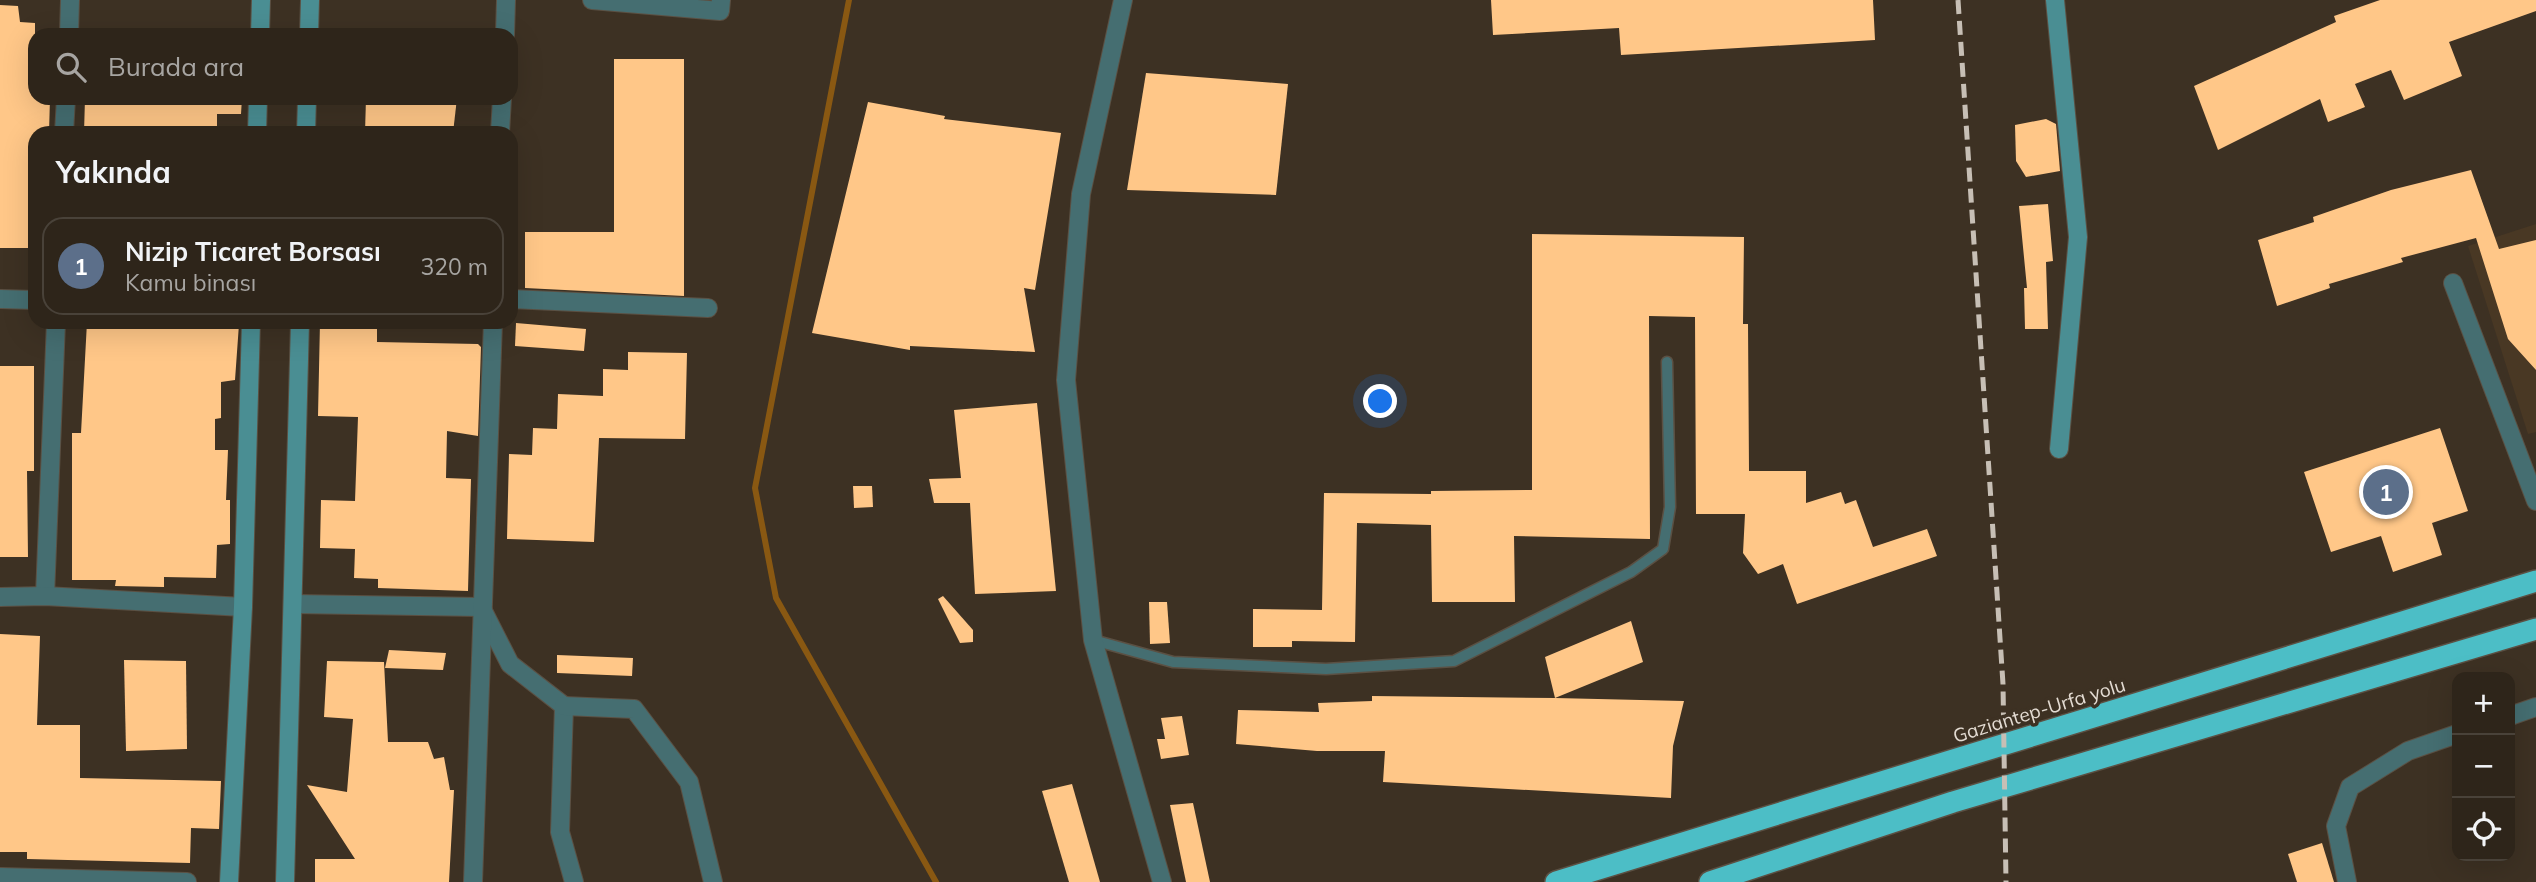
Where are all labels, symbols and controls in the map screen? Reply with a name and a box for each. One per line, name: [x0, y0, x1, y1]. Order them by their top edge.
search box: [28, 28, 518, 105]
icon: search: [52, 48, 90, 86]
text: Burada ara: [108, 50, 244, 83]
text: Yakında: [56, 153, 171, 191]
text: Nizip Ticaret Borsası: [125, 235, 381, 268]
text: 1: [74, 252, 88, 281]
text: 320 m: [420, 252, 488, 281]
text: Kamu binası: [125, 268, 256, 297]
your location: [1363, 384, 1397, 418]
pin: 1: [2363, 466, 2409, 518]
street label: Gaziantep-Urfa yolu: [1950, 672, 2128, 748]
map controls: [2452, 672, 2515, 861]
button: +: [2452, 672, 2515, 735]
button: −: [2452, 735, 2515, 798]
button: locate: [2452, 798, 2515, 861]

